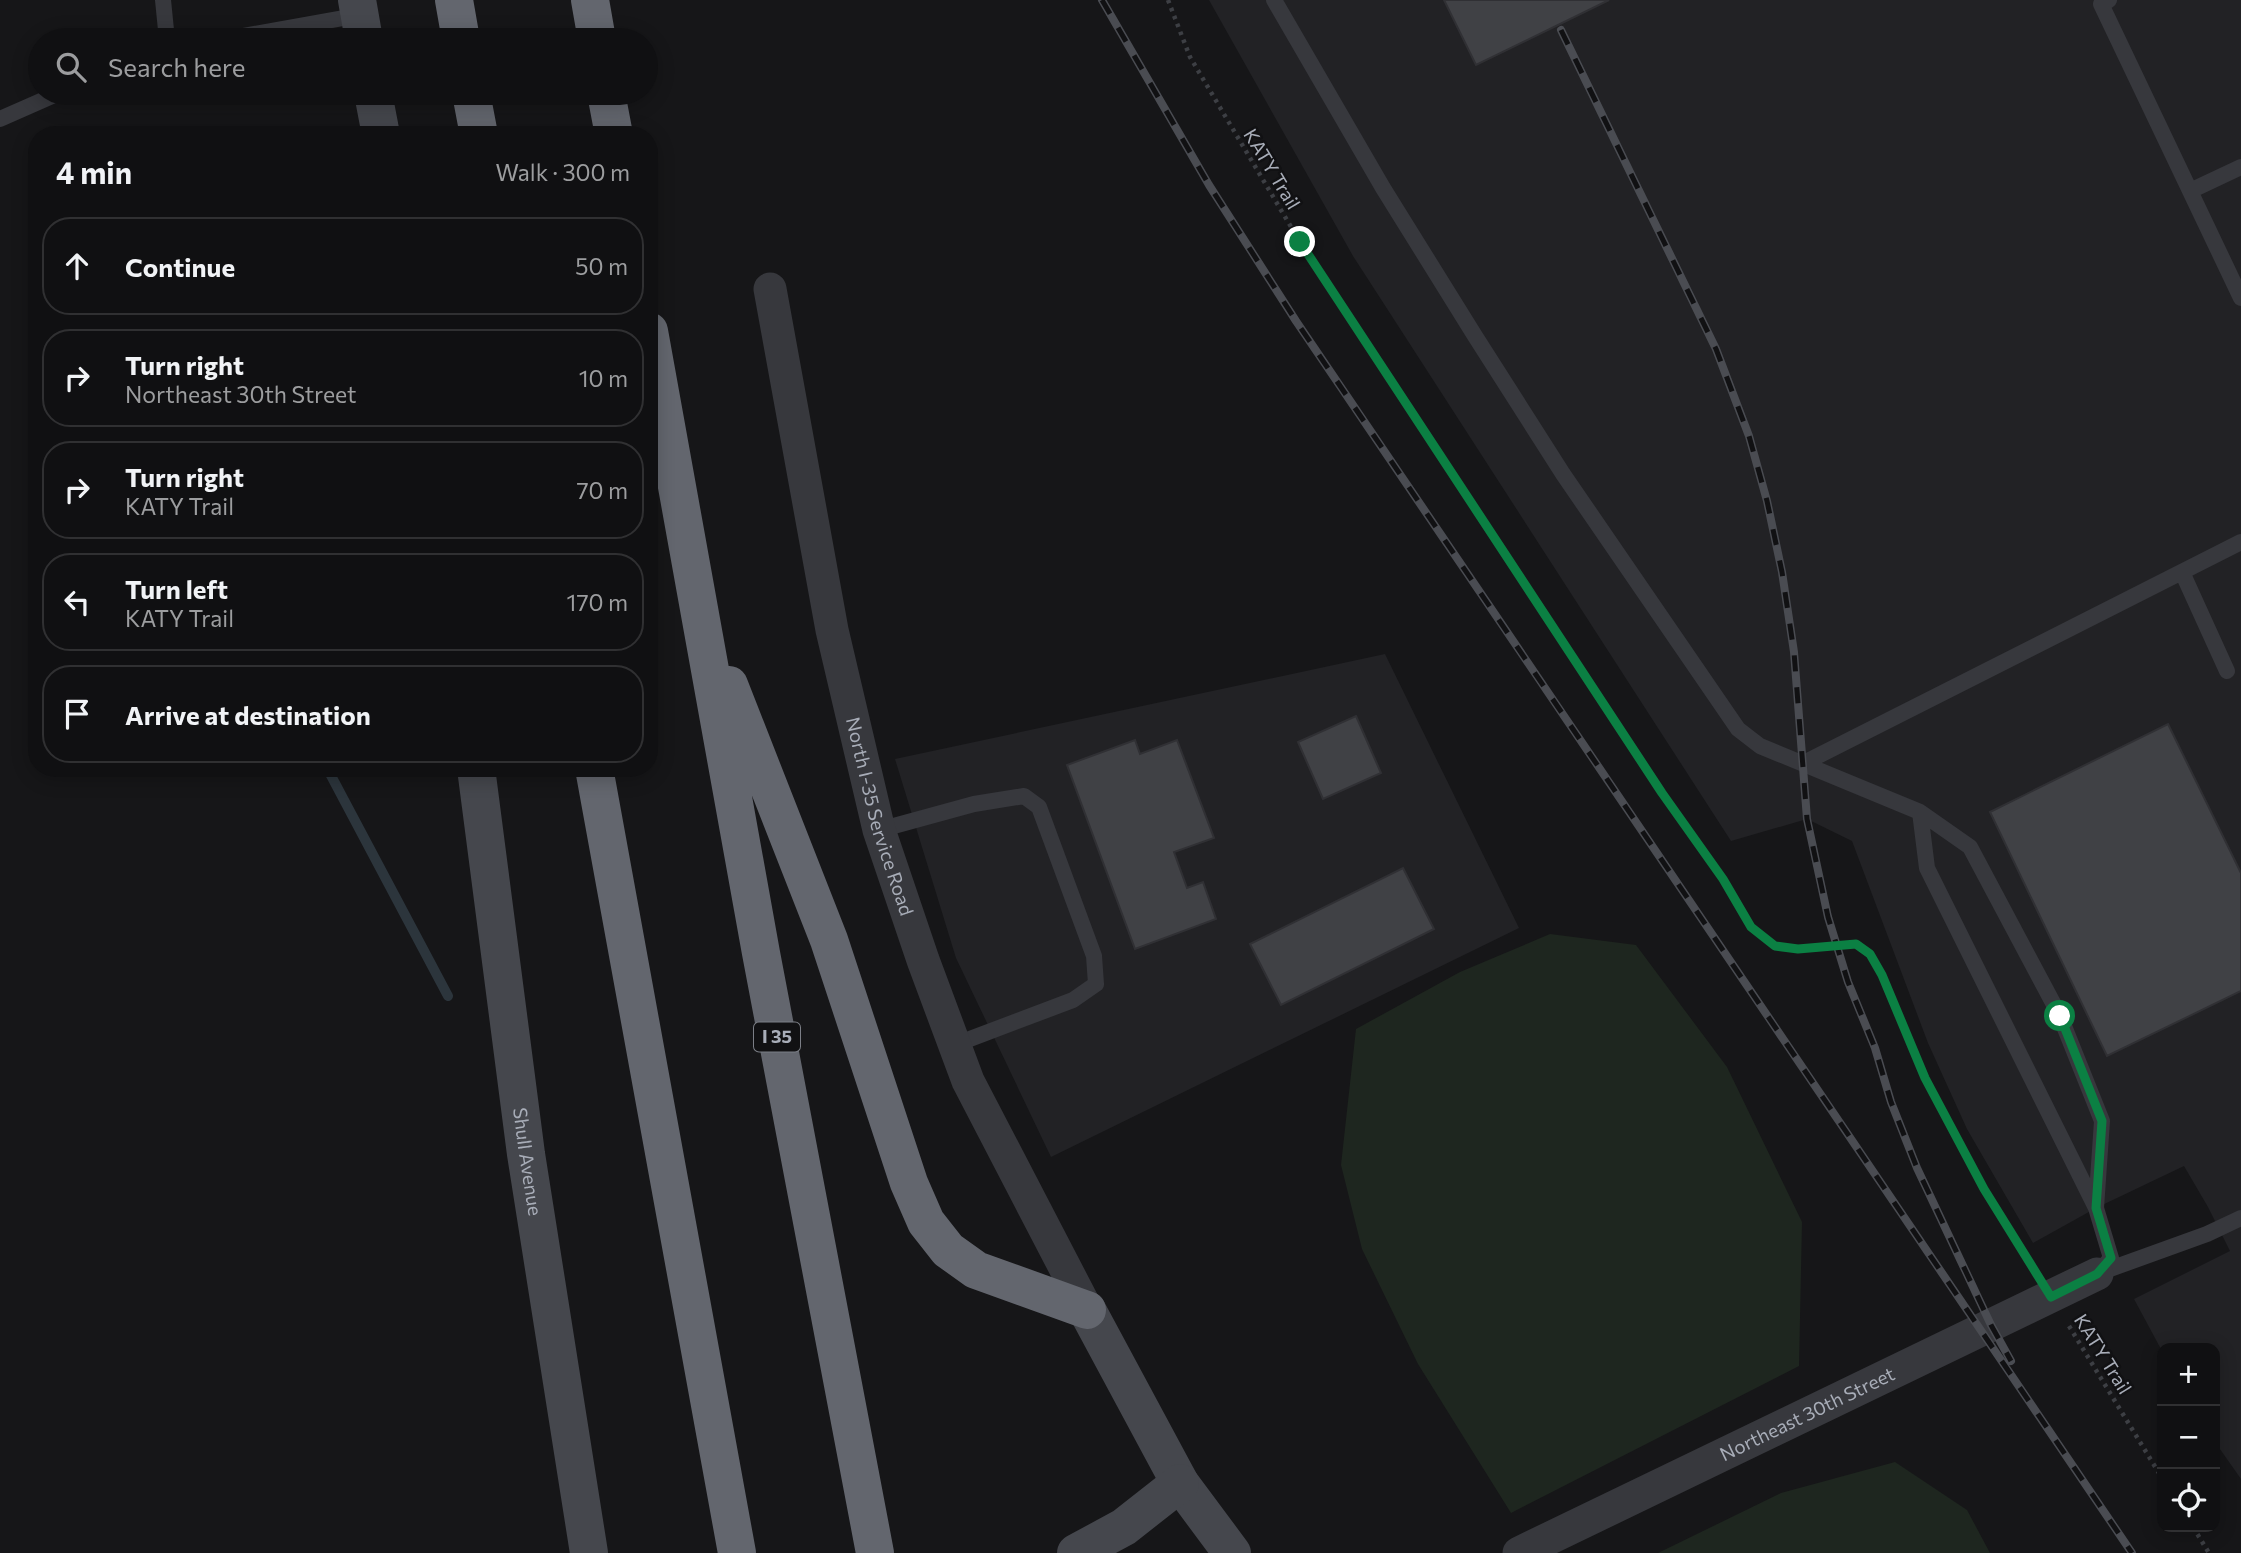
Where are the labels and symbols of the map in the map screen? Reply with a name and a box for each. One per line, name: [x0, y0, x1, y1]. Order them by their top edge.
street label: KATY Trail: [1239, 124, 1305, 213]
route end: [1284, 226, 1315, 257]
street label: North I-35 Service Road: [842, 715, 919, 918]
route start: [2044, 1000, 2075, 1031]
road number: I 35: [754, 1022, 800, 1052]
street label: Shull Avenue: [509, 1106, 548, 1217]
street label: KATY Trail: [2070, 1309, 2137, 1398]
street label: Northeast 30th Street: [1716, 1361, 1898, 1465]

